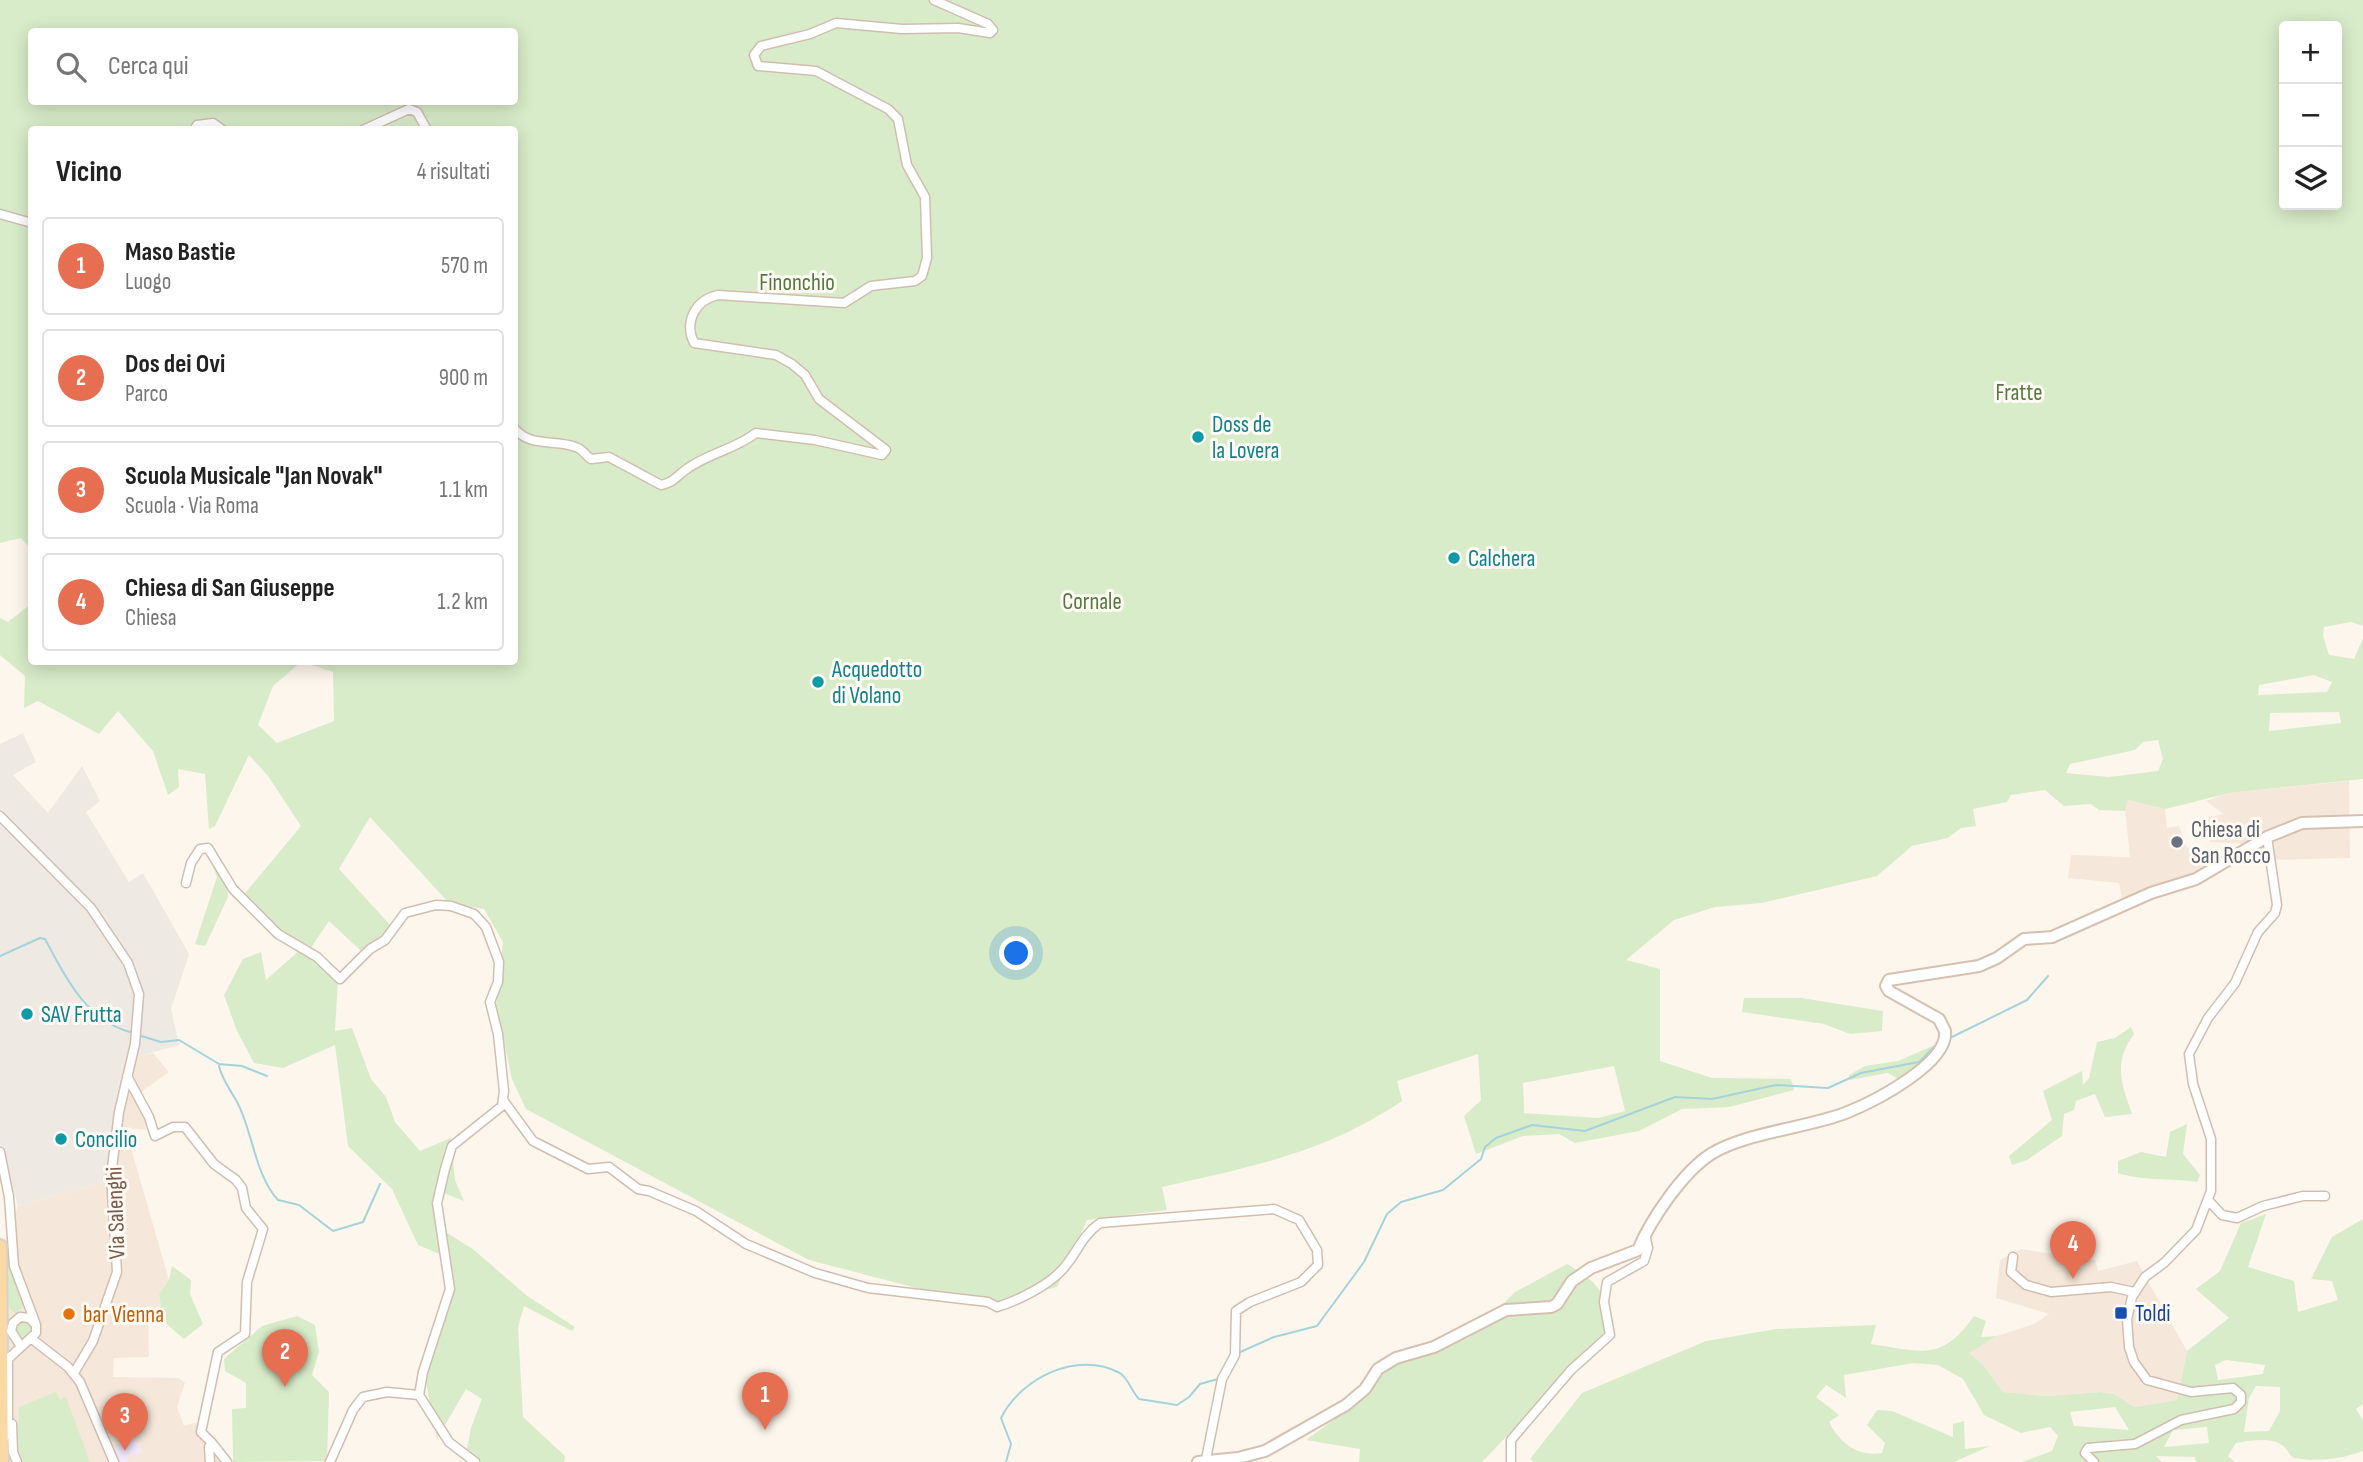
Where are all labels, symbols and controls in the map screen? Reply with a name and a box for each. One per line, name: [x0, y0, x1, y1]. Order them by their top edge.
map controls: [2279, 21, 2342, 210]
button: +: [2279, 21, 2342, 84]
search box: [28, 28, 518, 105]
icon: search: [52, 48, 90, 86]
text: Cerca qui: [108, 51, 189, 82]
button: −: [2279, 84, 2342, 147]
button: layers: [2279, 147, 2342, 210]
text: Vicino: [56, 154, 122, 190]
text: 4 risultati: [417, 158, 490, 186]
text: Maso Bastie: [125, 237, 235, 268]
text: 1: [76, 252, 86, 280]
text: 570 m: [441, 252, 488, 280]
text: Luogo: [125, 268, 171, 296]
park label: Finonchio: [759, 269, 835, 297]
text: Dos dei Ovi: [125, 349, 225, 380]
text: 2: [76, 364, 86, 392]
text: 900 m: [439, 364, 488, 392]
park label: Fratte: [1996, 379, 2042, 407]
text: Parco: [125, 380, 168, 408]
place label: Doss de la Lovera: [1212, 411, 1279, 465]
marker: Doss de la Lovera: [1190, 429, 1206, 445]
text: Scuola Musicale "Jan Novak": [125, 461, 382, 492]
text: 3: [76, 476, 86, 504]
text: 1.1 km: [439, 476, 488, 504]
text: Scuola · Via Roma: [125, 492, 259, 520]
place label: Calchera: [1468, 545, 1535, 573]
marker: Calchera: [1446, 550, 1462, 566]
text: Chiesa di San Giuseppe: [125, 573, 335, 604]
text: 4: [76, 588, 86, 616]
text: 1.2 km: [438, 588, 488, 616]
park label: Cornale: [1062, 588, 1122, 616]
text: Chiesa: [125, 604, 177, 632]
place label: Acquedotto di Volano: [831, 656, 922, 710]
marker: Acquedotto di Volano: [810, 674, 826, 690]
place label: Chiesa di San Rocco: [2191, 816, 2271, 870]
marker: Chiesa di San Rocco: [2169, 834, 2185, 850]
your location: [999, 936, 1033, 970]
place label: SAV Frutta: [41, 1001, 122, 1029]
marker: SAV Frutta: [19, 1006, 35, 1022]
place label: Concilio: [75, 1126, 137, 1154]
marker: Concilio: [53, 1131, 69, 1147]
street label: Via Salenghi: [100, 1166, 132, 1260]
pin: 4: [2050, 1221, 2096, 1279]
place label: Toldi: [2135, 1300, 2171, 1328]
place label: bar Vienna: [83, 1301, 164, 1329]
marker: Toldi: [2113, 1305, 2129, 1321]
marker: bar Vienna: [61, 1306, 77, 1322]
pin: 2: [262, 1329, 308, 1387]
pin: 1: [742, 1372, 788, 1430]
pin: 3: [102, 1393, 148, 1451]

